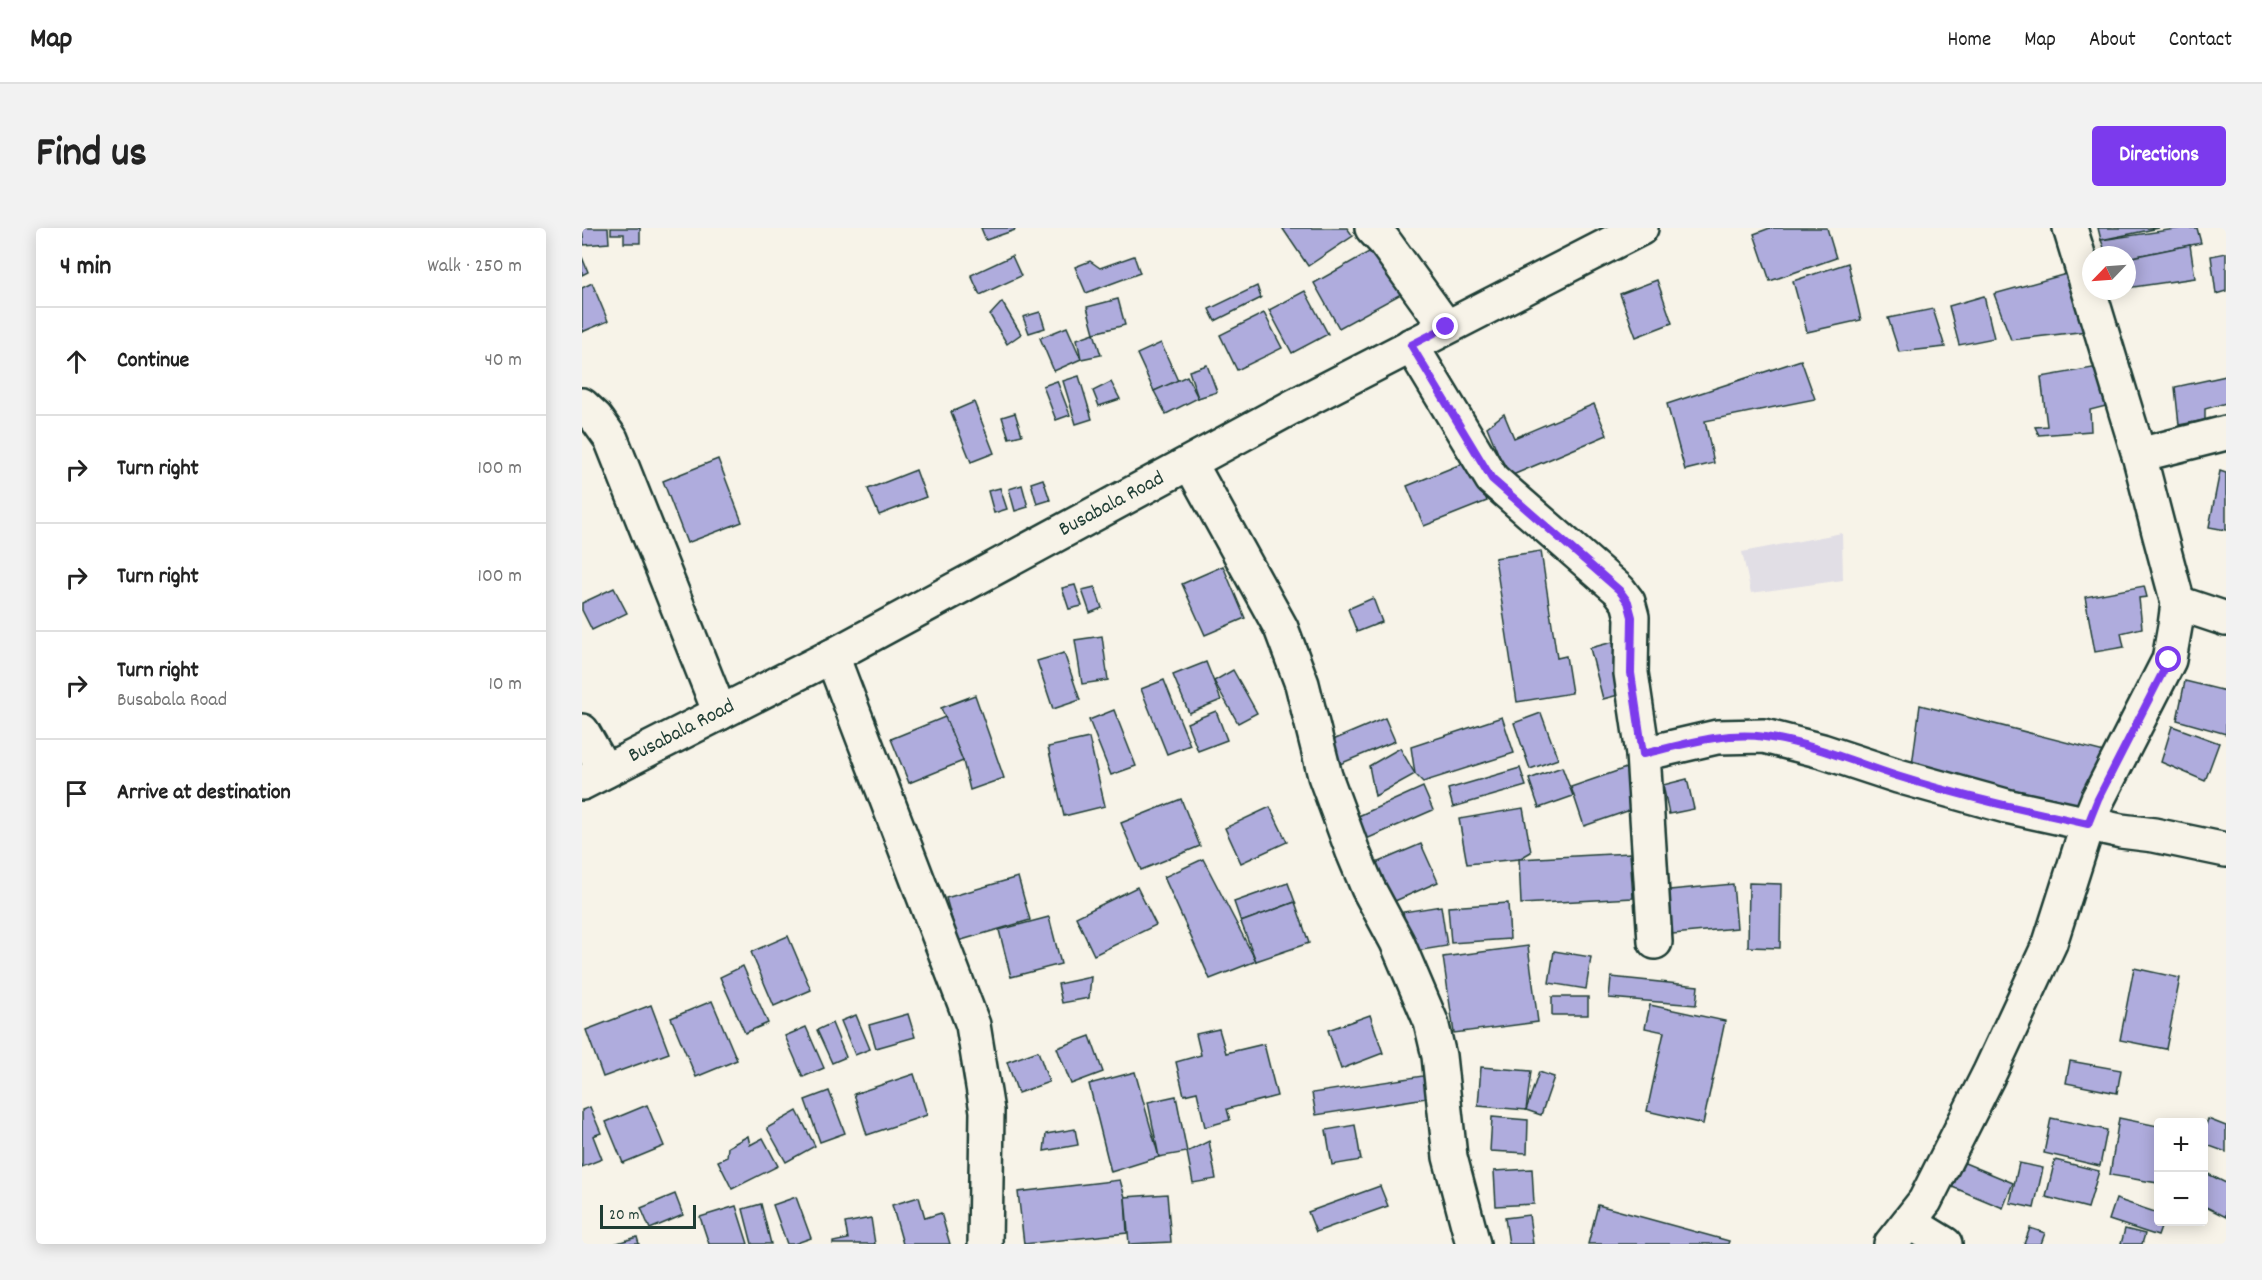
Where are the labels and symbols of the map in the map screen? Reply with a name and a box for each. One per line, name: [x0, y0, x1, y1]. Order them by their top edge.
north arrow: [2082, 246, 2136, 300]
route end: [1432, 313, 1458, 339]
street label: Busabala Road: [1054, 465, 1170, 545]
route start: [2155, 646, 2181, 672]
street label: Busabala Road: [624, 692, 740, 772]
scale bar: [600, 1202, 696, 1230]

